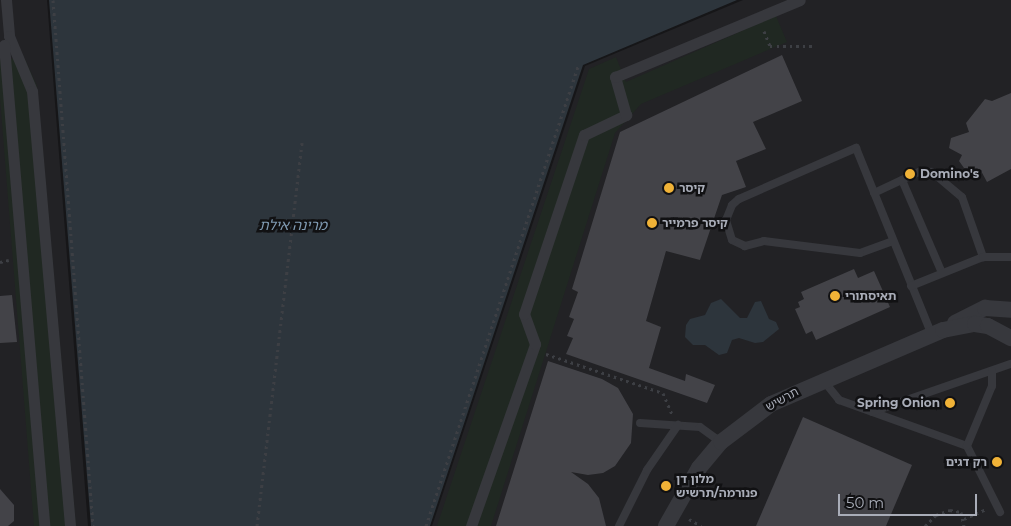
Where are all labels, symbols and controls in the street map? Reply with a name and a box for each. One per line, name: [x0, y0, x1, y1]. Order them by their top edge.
place label: Domino's: [920, 167, 979, 181]
marker: Domino's: [904, 168, 916, 180]
place label: קיסר: [679, 181, 705, 195]
marker: קיסר: [663, 182, 675, 194]
place label: קיסר פרמייר: [662, 216, 728, 230]
water label: מרינה אילת: [259, 217, 327, 233]
marker: קיסר פרמייר: [646, 217, 658, 229]
place label: תאיסתורי: [845, 289, 896, 303]
marker: תאיסתורי: [829, 290, 841, 302]
street label: תרשיש: [763, 384, 801, 414]
place label: Spring Onion: [857, 396, 940, 410]
marker: Spring Onion: [944, 397, 956, 409]
place label: רק דגים: [946, 455, 987, 469]
marker: רק דגים: [991, 456, 1003, 468]
place label: מלון דן פנורמה/תרשיש: [676, 472, 758, 500]
marker: מלון דן פנורמה/תרשיש: [660, 480, 672, 492]
scale bar: [841, 484, 980, 516]
text: 50 m: [846, 493, 884, 512]

